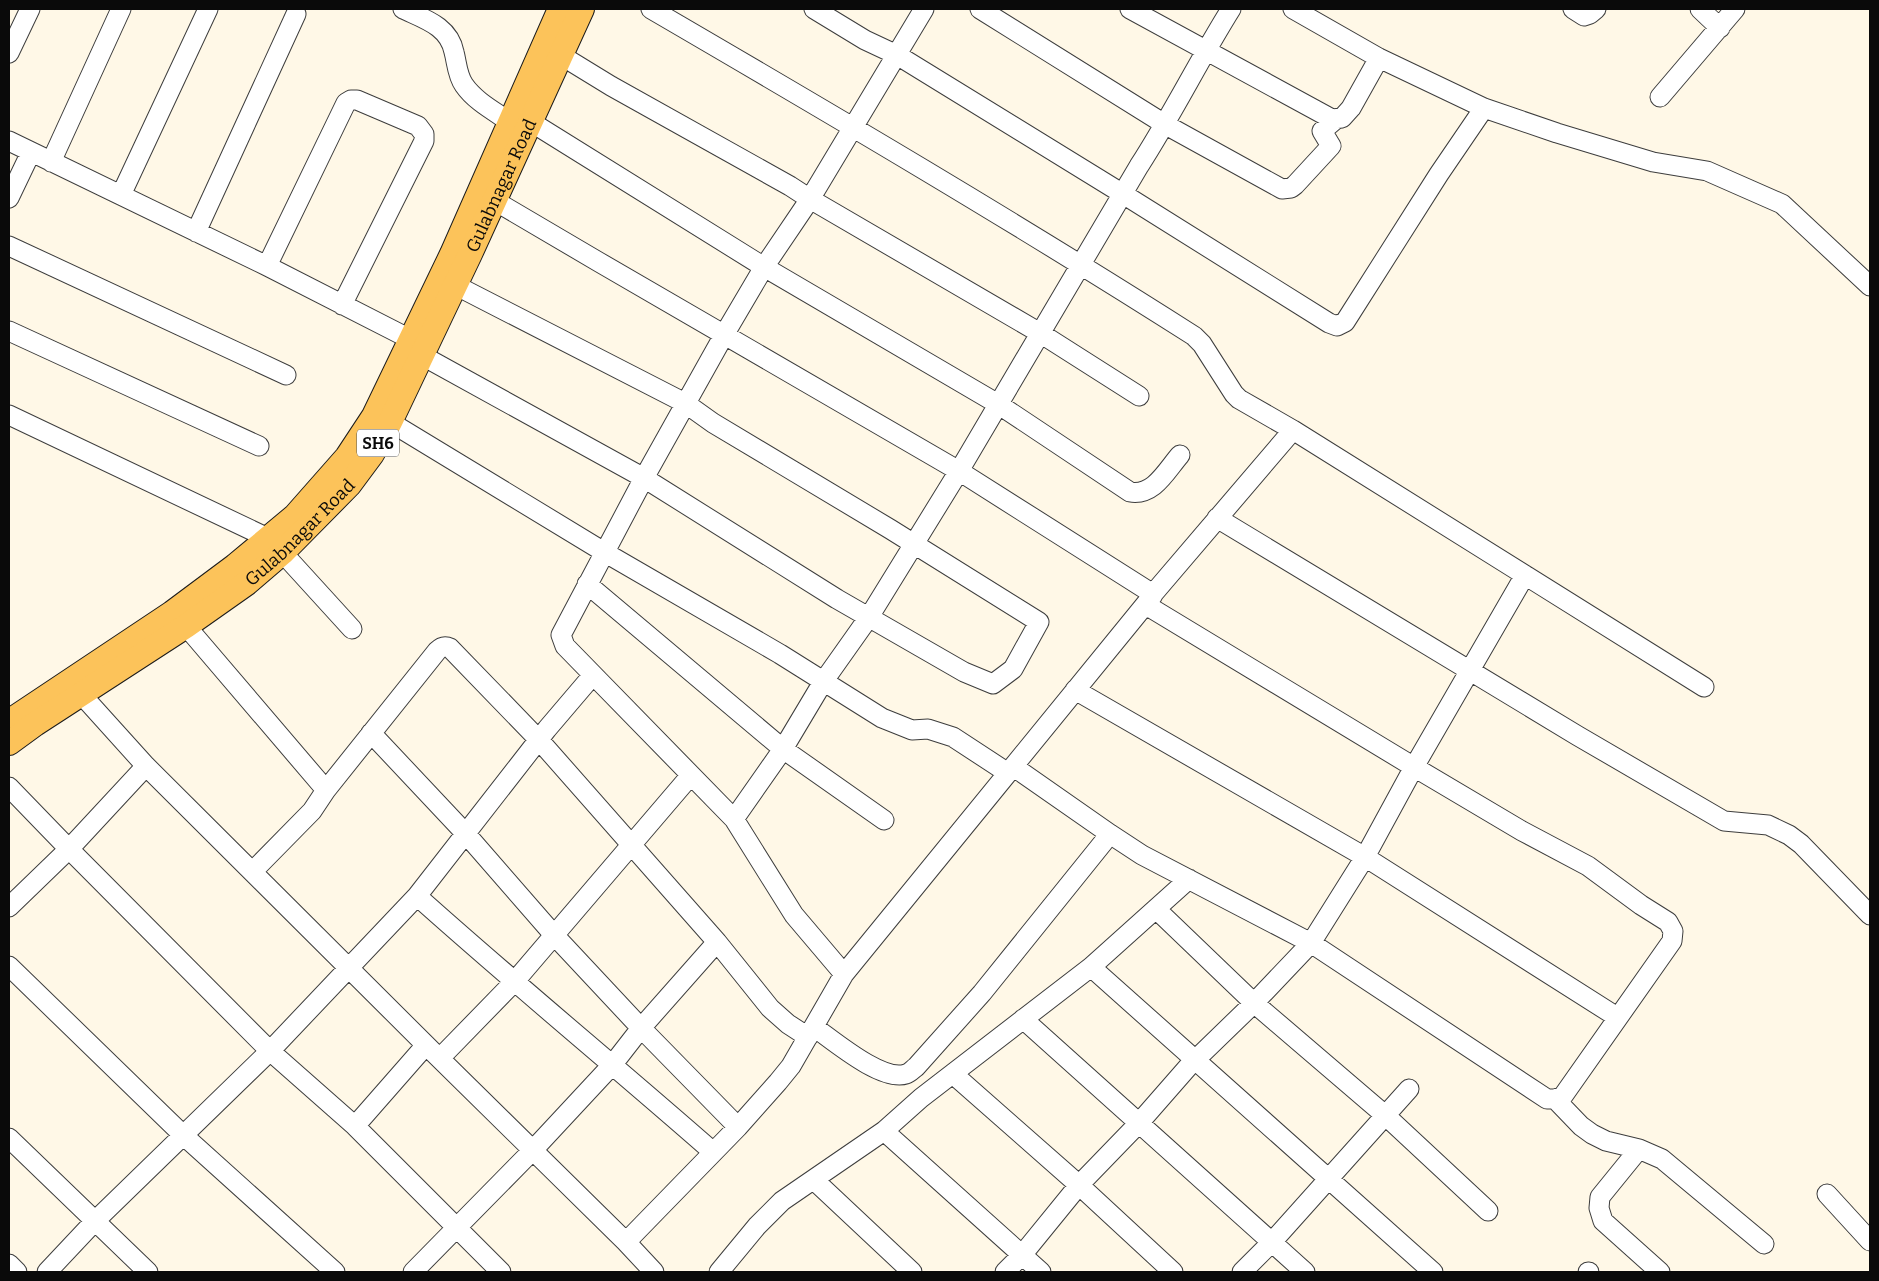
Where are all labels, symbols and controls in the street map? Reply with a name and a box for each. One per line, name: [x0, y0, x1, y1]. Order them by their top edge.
street label: Gulabnagar Road: [461, 115, 541, 256]
road number: SH6: [357, 429, 399, 456]
street label: Gulabnagar Road: [241, 474, 360, 591]

